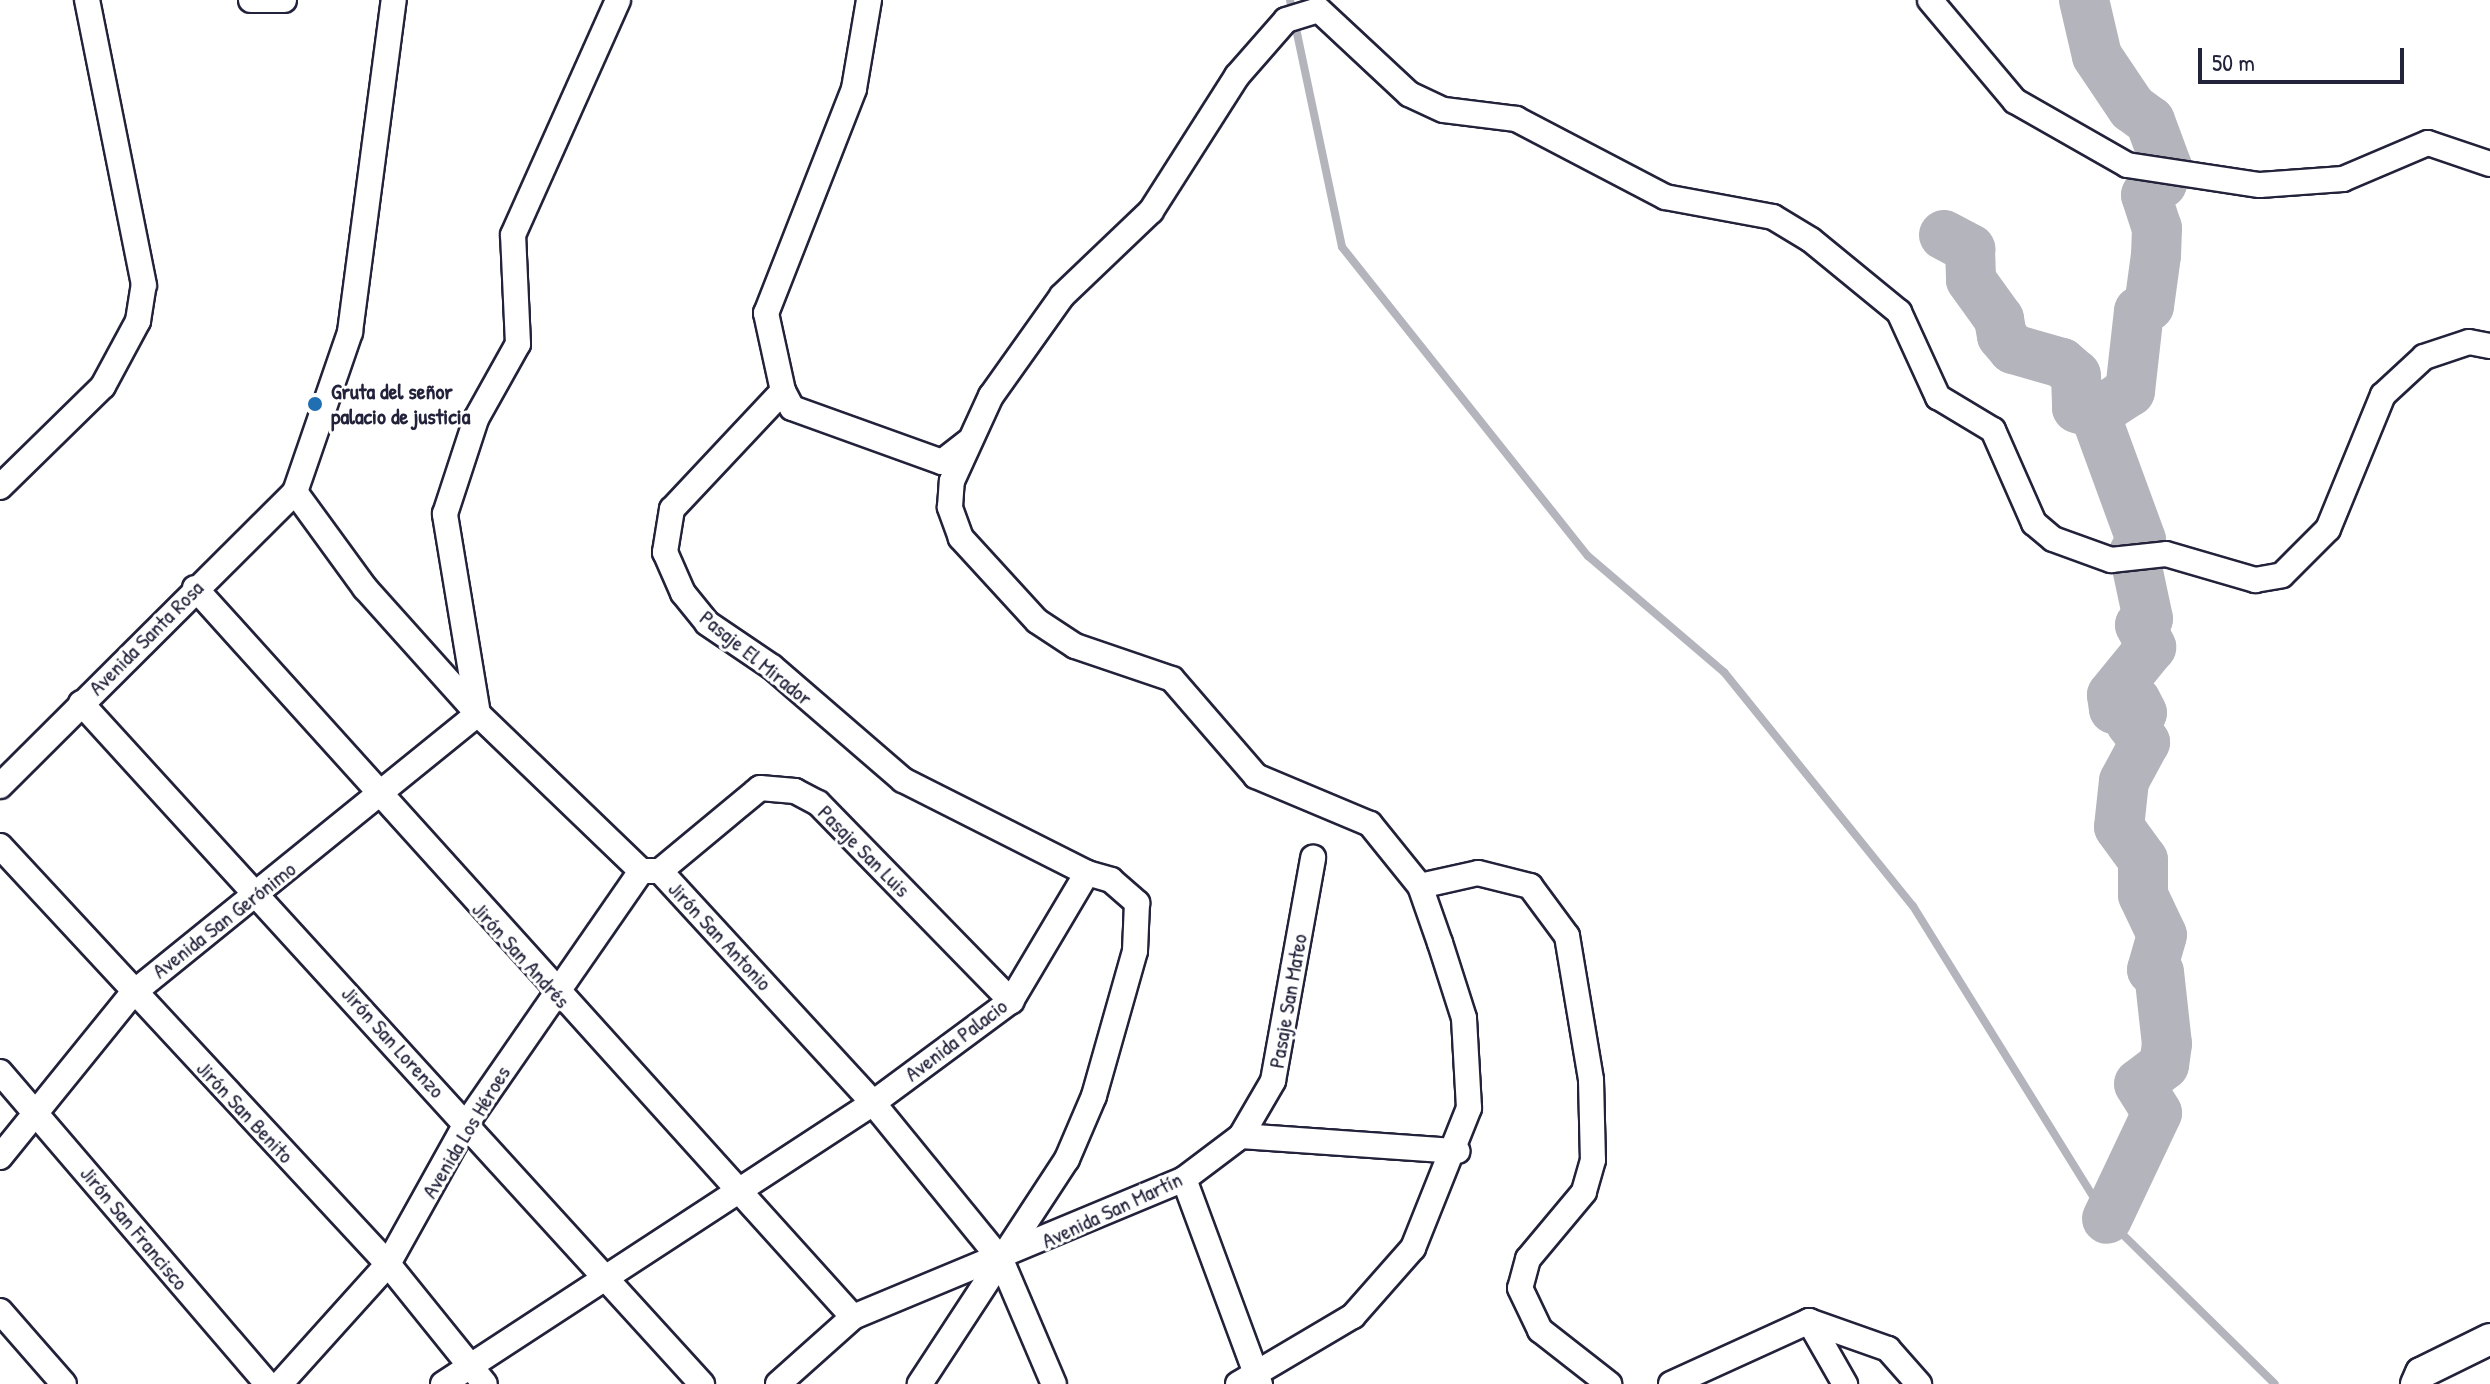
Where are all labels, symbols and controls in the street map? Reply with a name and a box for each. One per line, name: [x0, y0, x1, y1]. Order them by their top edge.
scale bar: [2202, 32, 2408, 82]
text: 50 m: [2212, 46, 2255, 78]
place label: Gruta del señor palacio de justicia: [331, 378, 470, 430]
marker: Gruta del señor palacio de justicia: [306, 395, 324, 413]
street label: Avenida Santa Rosa: [83, 575, 209, 701]
street label: Pasaje El Mirador: [694, 605, 818, 711]
street label: Pasaje San Luis: [812, 799, 916, 903]
street label: Avenida San Gerónimo: [147, 856, 301, 984]
street label: Jirón San Antonio: [663, 876, 777, 996]
street label: Jirón San Andrés: [466, 896, 576, 1014]
street label: Pasaje San Mateo: [1263, 932, 1313, 1070]
street label: Jirón San Lorenzo: [336, 981, 450, 1103]
street label: Avenida Palacio: [900, 993, 1012, 1087]
street label: Jirón San Benito: [191, 1055, 299, 1169]
street label: Avenida Los Héroes: [416, 1061, 516, 1203]
street label: Jirón San Francisco: [74, 1161, 194, 1295]
street label: Avenida San Martín: [1038, 1166, 1186, 1254]

